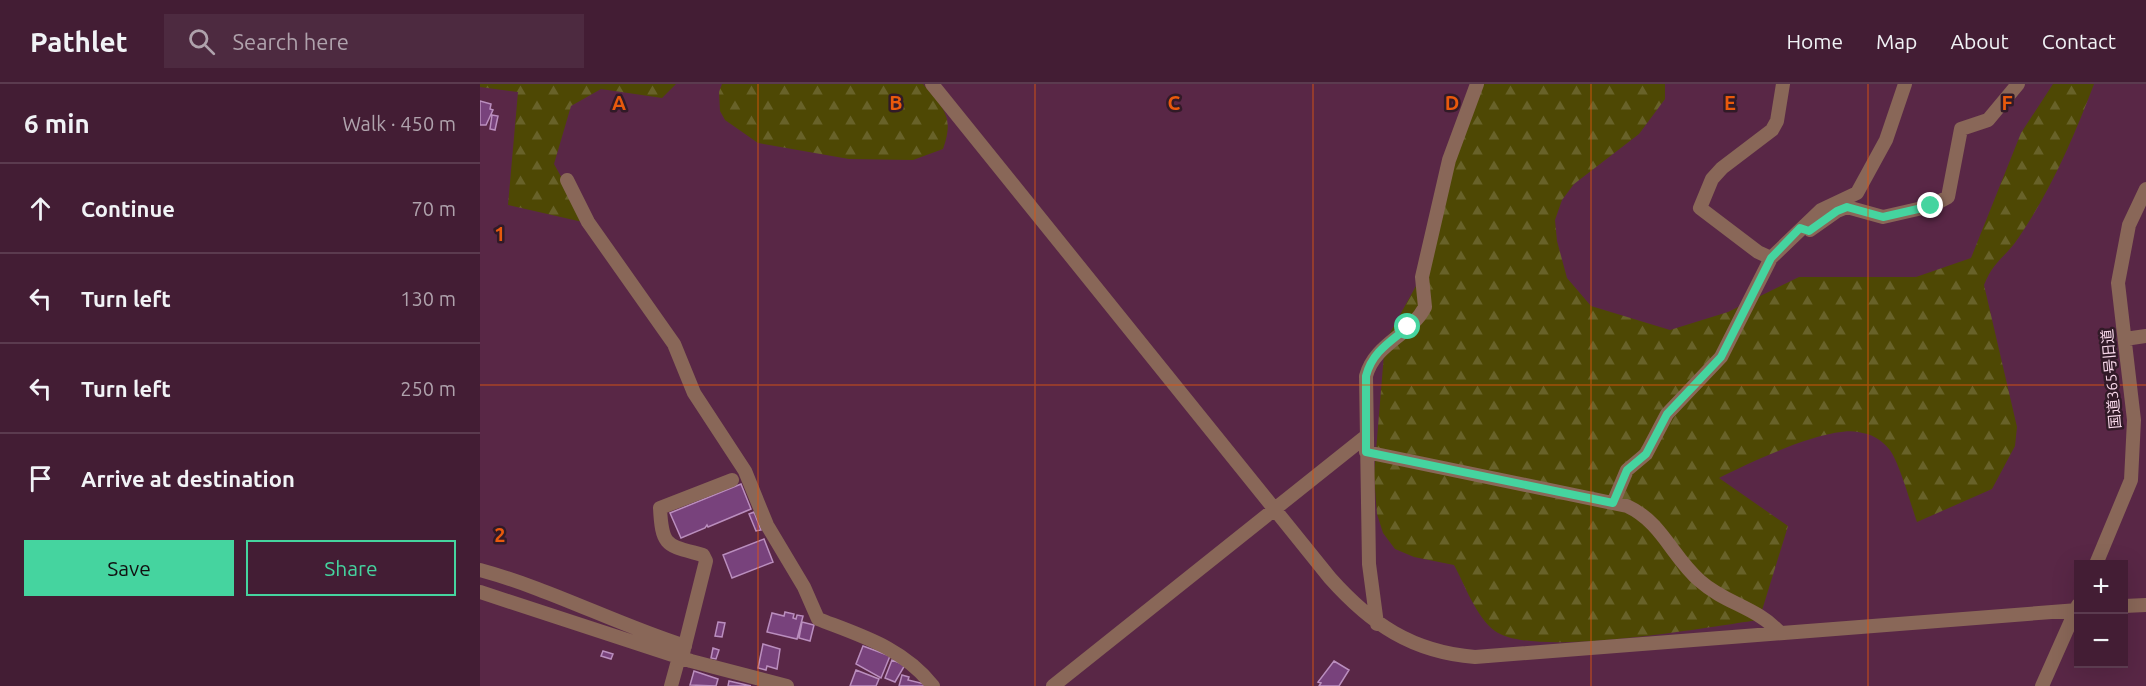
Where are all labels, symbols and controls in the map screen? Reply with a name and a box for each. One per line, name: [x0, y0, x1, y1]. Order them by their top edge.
search box: [164, 14, 584, 68]
icon: search: [185, 25, 218, 58]
text: Pathlet: [30, 26, 128, 57]
text: Search here: [233, 29, 349, 54]
text: Home: [1786, 29, 1843, 53]
text: Map: [1876, 29, 1917, 53]
text: About: [1950, 29, 2009, 53]
text: Contact: [2042, 29, 2116, 53]
text: A: [612, 91, 626, 114]
text: B: [889, 91, 903, 114]
text: C: [1168, 91, 1181, 114]
text: D: [1445, 91, 1459, 114]
text: E: [1724, 91, 1736, 114]
text: F: [2001, 91, 2013, 114]
text: 6 min: [24, 109, 90, 138]
text: Walk · 450 m: [343, 112, 456, 135]
icon: ahead: [24, 192, 57, 225]
route end: [1917, 192, 1943, 218]
text: Continue: [81, 196, 175, 221]
text: 70 m: [412, 197, 456, 220]
text: 1: [494, 222, 506, 245]
icon: left: [24, 282, 57, 315]
text: Turn left: [81, 286, 171, 311]
text: 130 m: [400, 287, 456, 310]
route start: [1394, 313, 1420, 339]
street label: 国道365号旧道: [2098, 328, 2124, 430]
icon: left: [24, 372, 57, 405]
text: Turn left: [81, 376, 171, 401]
text: 250 m: [400, 377, 456, 400]
icon: arrive: [24, 462, 57, 495]
text: Arrive at destination: [81, 466, 295, 491]
text: 2: [494, 523, 506, 546]
button: Save: [24, 540, 234, 596]
button: Share: [246, 540, 456, 596]
map controls: [2074, 560, 2128, 668]
button: +: [2074, 560, 2128, 614]
button: −: [2074, 614, 2128, 668]

